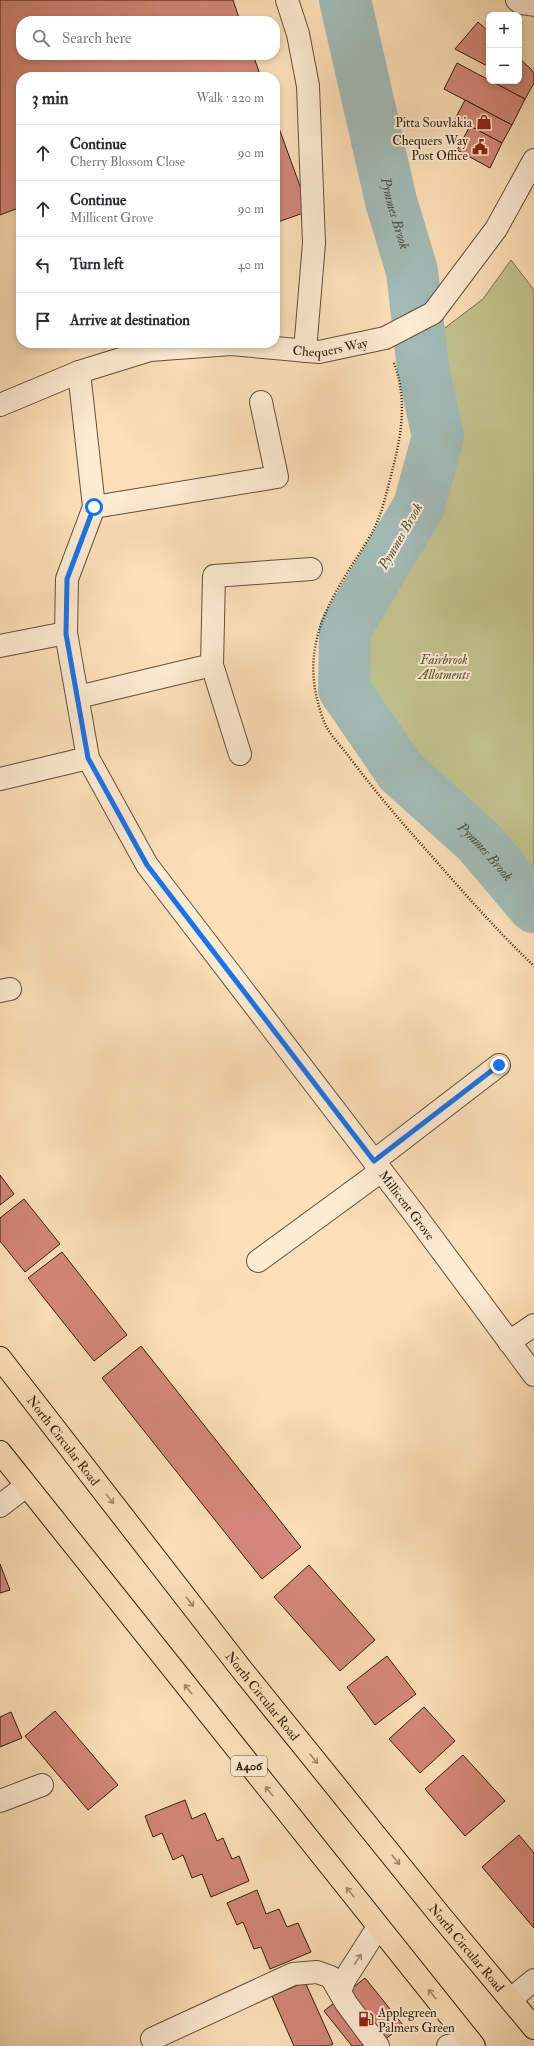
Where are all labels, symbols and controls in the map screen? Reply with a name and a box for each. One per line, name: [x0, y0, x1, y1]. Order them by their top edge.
map controls: [486, 12, 522, 84]
button: +: [486, 12, 522, 48]
search box: [16, 16, 280, 60]
icon: search: [30, 27, 52, 49]
text: Search here: [62, 29, 131, 48]
button: −: [486, 48, 522, 84]
text: 3 min: [32, 88, 69, 109]
text: Walk · 220 m: [196, 90, 264, 106]
shop icon: Pitta Souvlakia: [475, 113, 493, 131]
place label: Pitta Souvlakia: [395, 115, 473, 131]
place label: Chequers Way Post Office: [392, 133, 469, 164]
text: Continue: [70, 135, 126, 154]
public building icon: Chequers Way Post Office: [471, 138, 489, 156]
icon: ahead: [32, 142, 54, 164]
text: 90 m: [238, 145, 264, 161]
text: Cherry Blossom Close: [70, 154, 185, 170]
water label: Pymmes Brook: [377, 175, 413, 251]
text: Continue: [70, 191, 126, 210]
icon: ahead: [32, 198, 54, 220]
text: 90 m: [238, 201, 264, 217]
text: Millicent Grove: [70, 210, 153, 226]
icon: left: [32, 254, 54, 276]
text: Turn left: [70, 255, 124, 274]
text: 40 m: [238, 257, 264, 273]
icon: arrive: [32, 310, 54, 332]
text: Arrive at destination: [70, 311, 190, 330]
street label: Chequers Way: [292, 335, 370, 361]
route start: [85, 498, 103, 516]
water label: Pymmes Brook: [374, 500, 426, 573]
park label: Fairbrook Allotments: [417, 652, 470, 683]
water label: Pymmes Brook: [453, 818, 516, 885]
route end: [490, 1056, 508, 1074]
street label: Millicent Grove: [375, 1167, 438, 1244]
street label: North Circular Road: [23, 1393, 103, 1489]
one-way arrow: [106, 1494, 114, 1505]
one-way arrow: [186, 1597, 194, 1608]
street label: North Circular Road: [222, 1649, 303, 1744]
one-way arrow: [184, 1684, 192, 1695]
one-way arrow: [310, 1753, 318, 1764]
road number: A406: [231, 1756, 267, 1776]
one-way arrow: [265, 1785, 273, 1796]
one-way arrow: [391, 1855, 400, 1866]
one-way arrow: [346, 1887, 354, 1898]
street label: North Circular Road: [425, 1901, 508, 1996]
one-way arrow: [355, 1953, 363, 1965]
one-way arrow: [427, 1988, 436, 1999]
place label: Applegreen Palmers Green: [377, 2005, 455, 2036]
fuel station icon: Applegreen Palmers Green: [357, 2010, 375, 2028]

